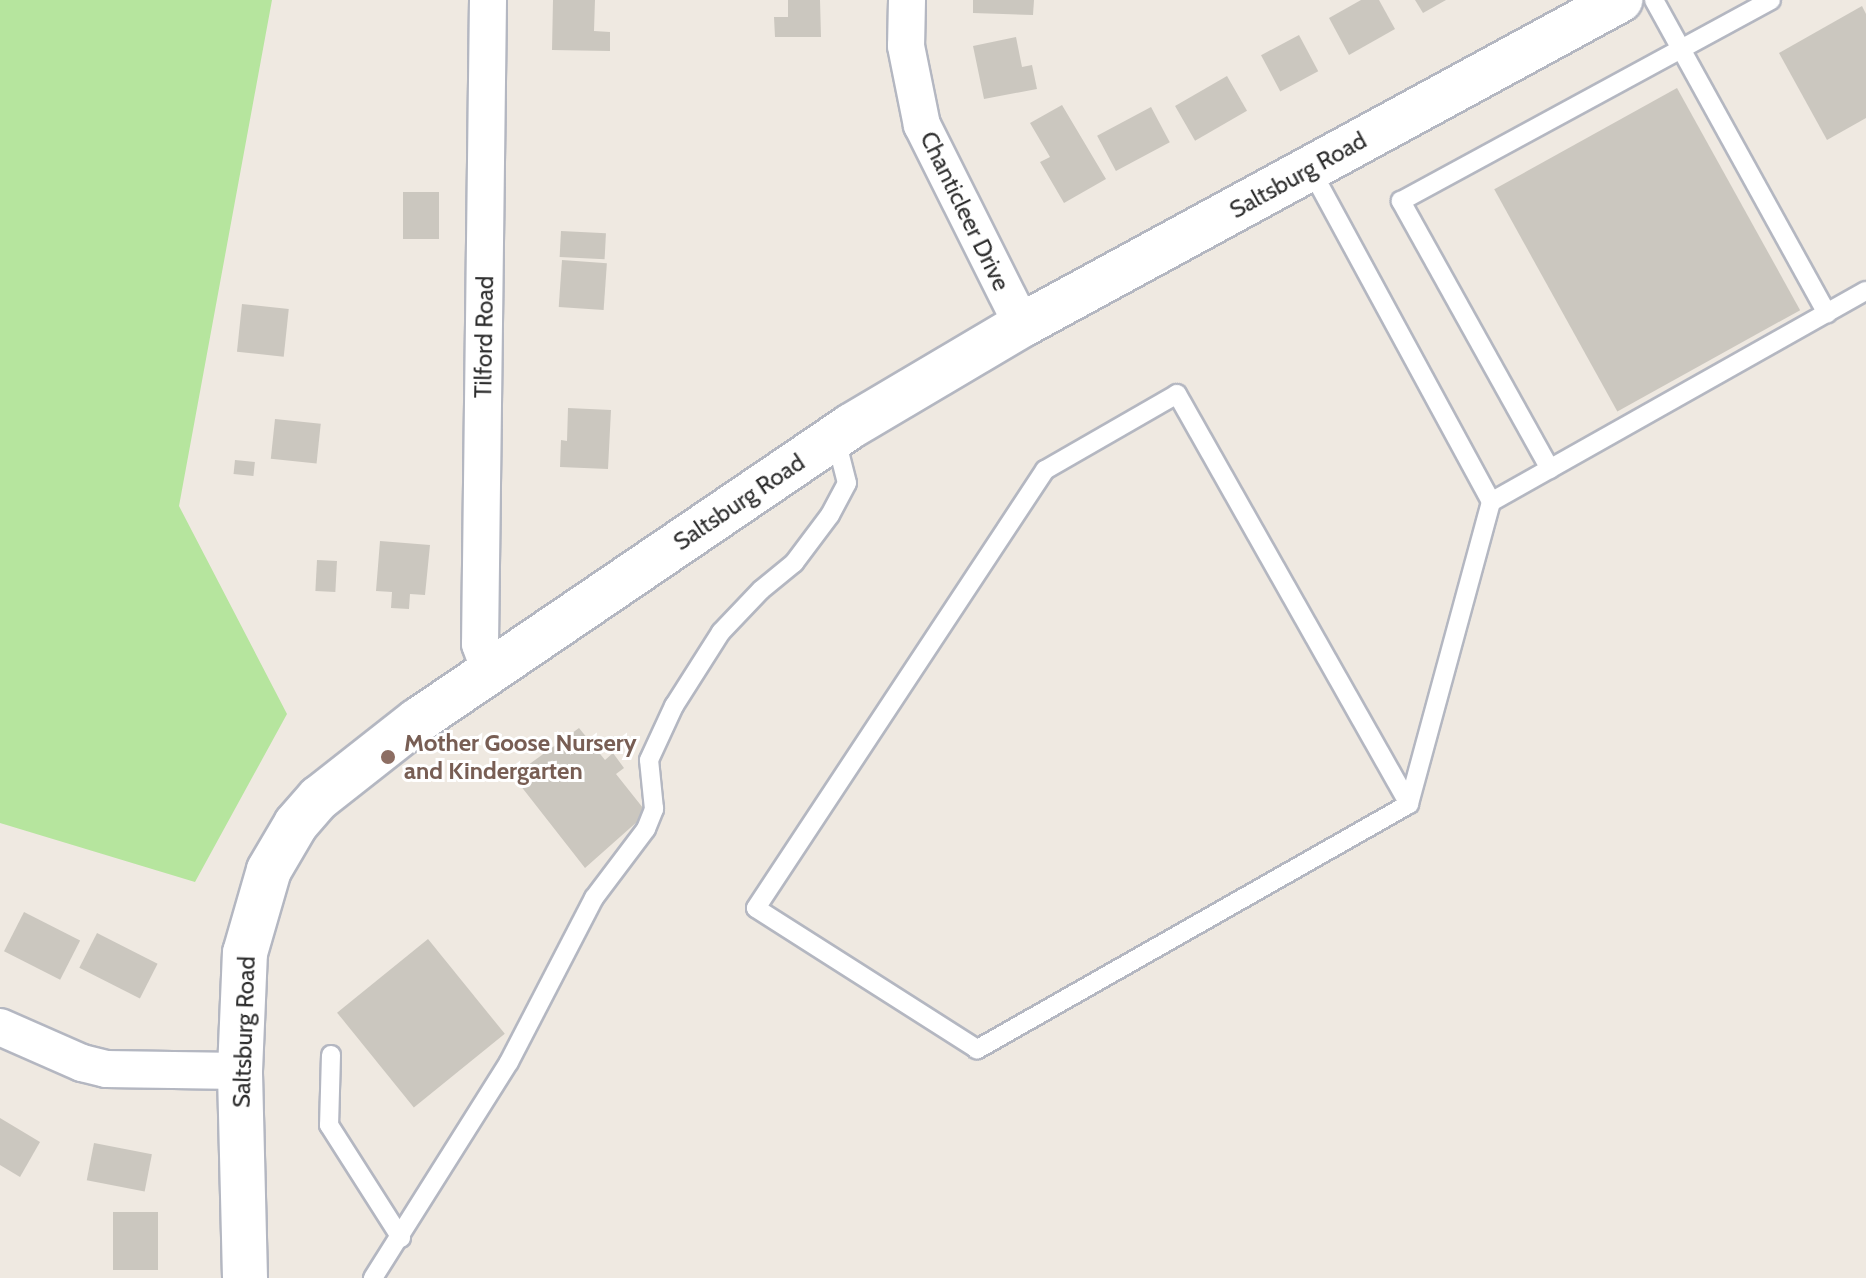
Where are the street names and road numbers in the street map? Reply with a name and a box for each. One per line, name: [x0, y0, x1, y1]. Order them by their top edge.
street label: Saltsburg Road: [1225, 126, 1371, 224]
street label: Chanticleer Drive: [914, 127, 1016, 295]
street label: Tilford Road: [469, 276, 499, 398]
street label: Saltsburg Road: [668, 448, 810, 556]
street label: Saltsburg Road: [227, 956, 261, 1108]

